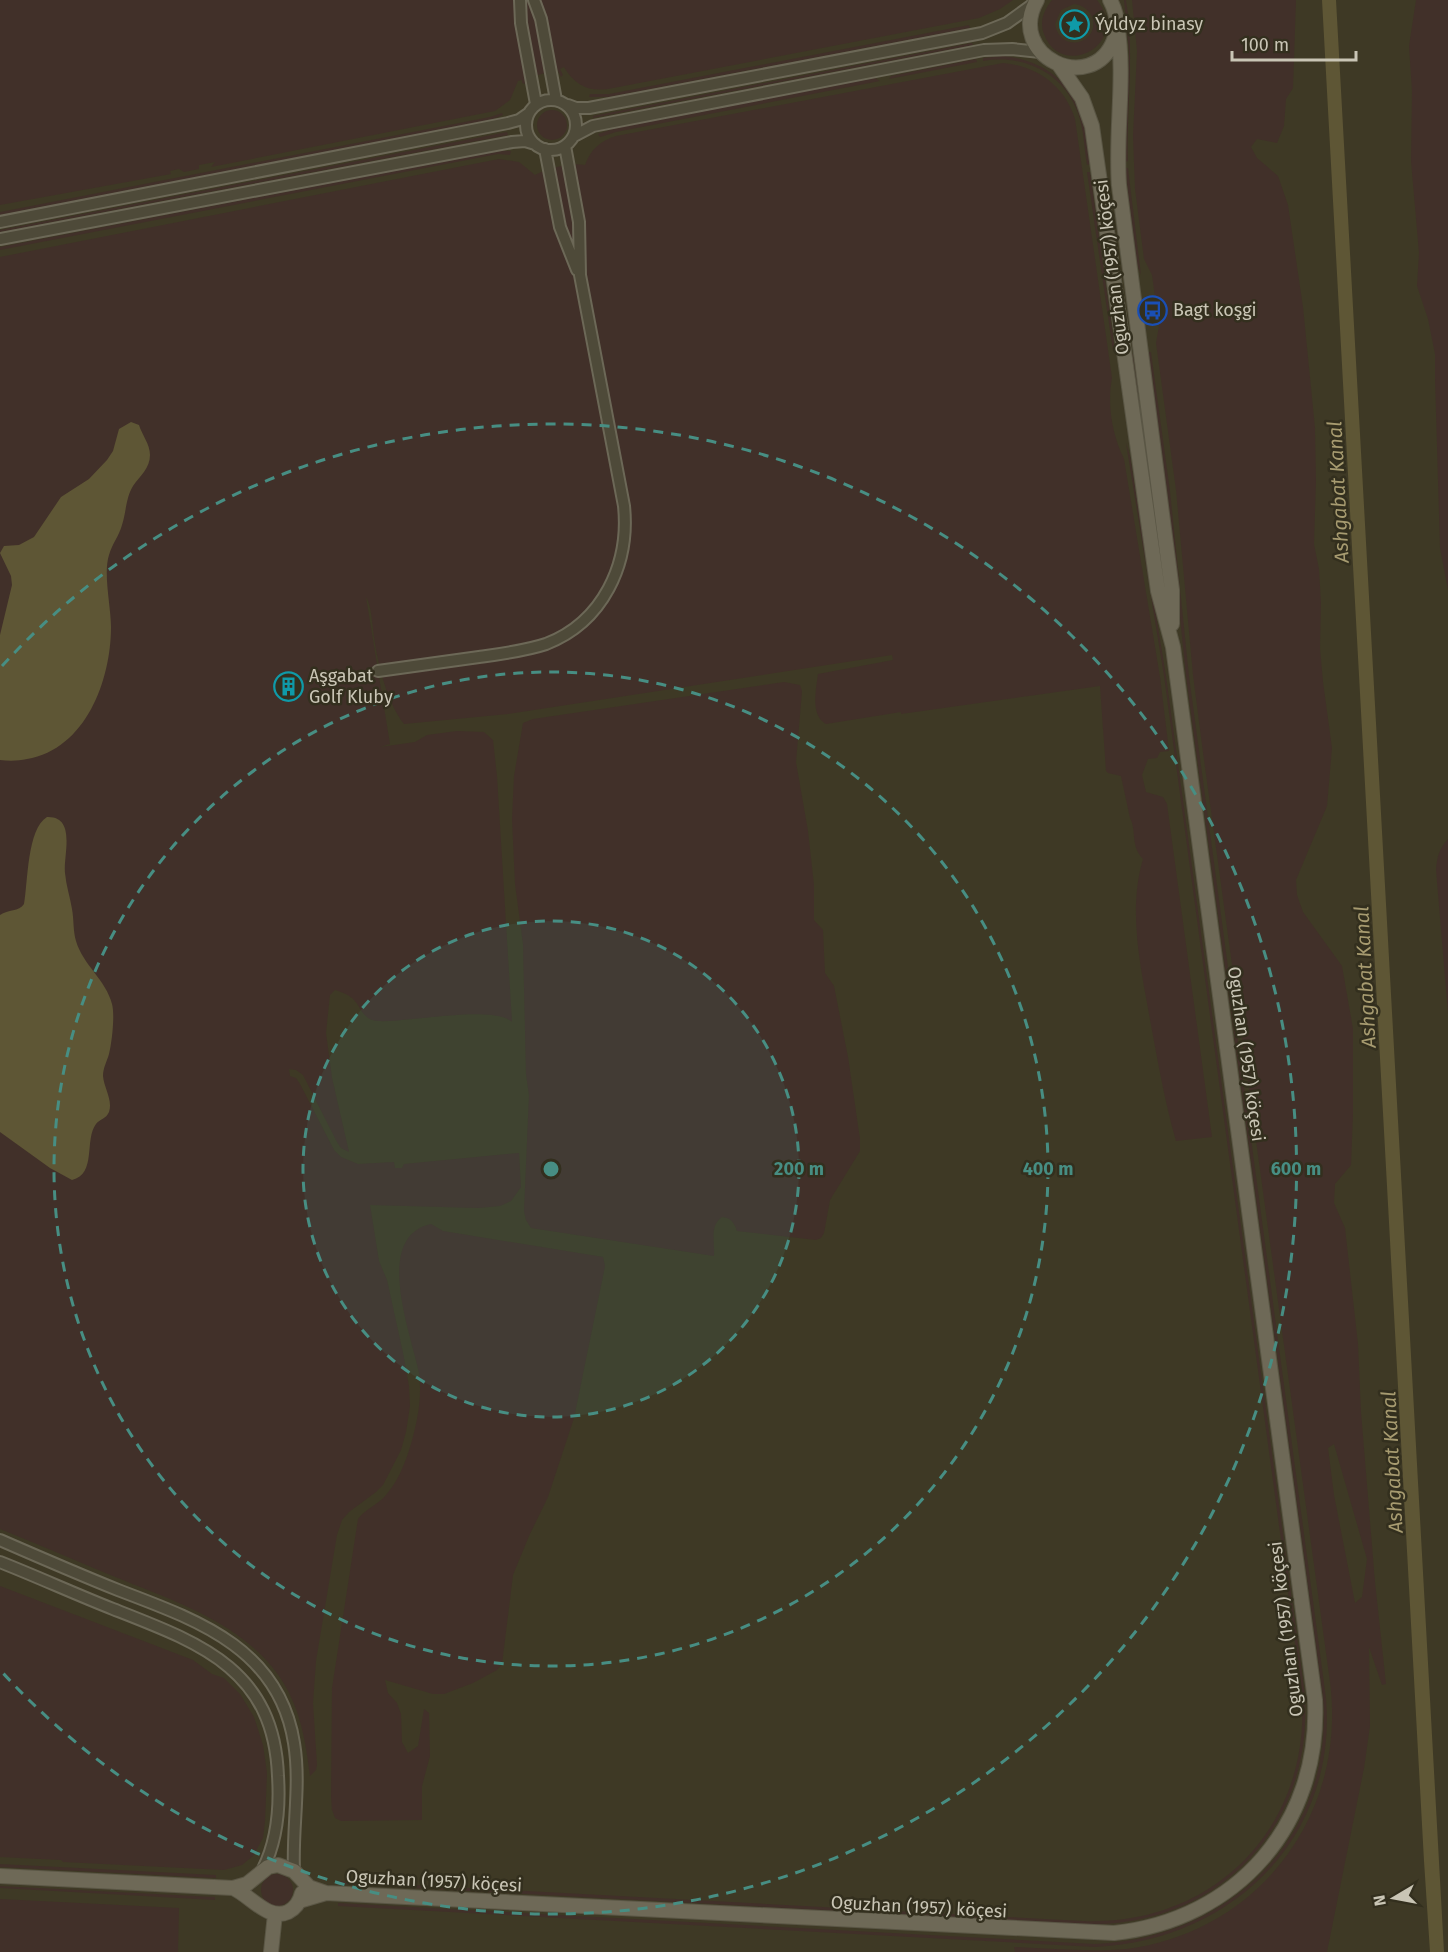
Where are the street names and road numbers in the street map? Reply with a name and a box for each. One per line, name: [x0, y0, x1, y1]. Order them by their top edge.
street label: Oguzhan (1957) köçesi: [1090, 178, 1134, 356]
street label: Oguzhan (1957) köçesi: [1223, 965, 1269, 1143]
street label: Oguzhan (1957) köçesi: [1264, 1540, 1308, 1718]
street label: Oguzhan (1957) köçesi: [345, 1865, 523, 1897]
street label: Oguzhan (1957) köçesi: [830, 1891, 1008, 1923]

